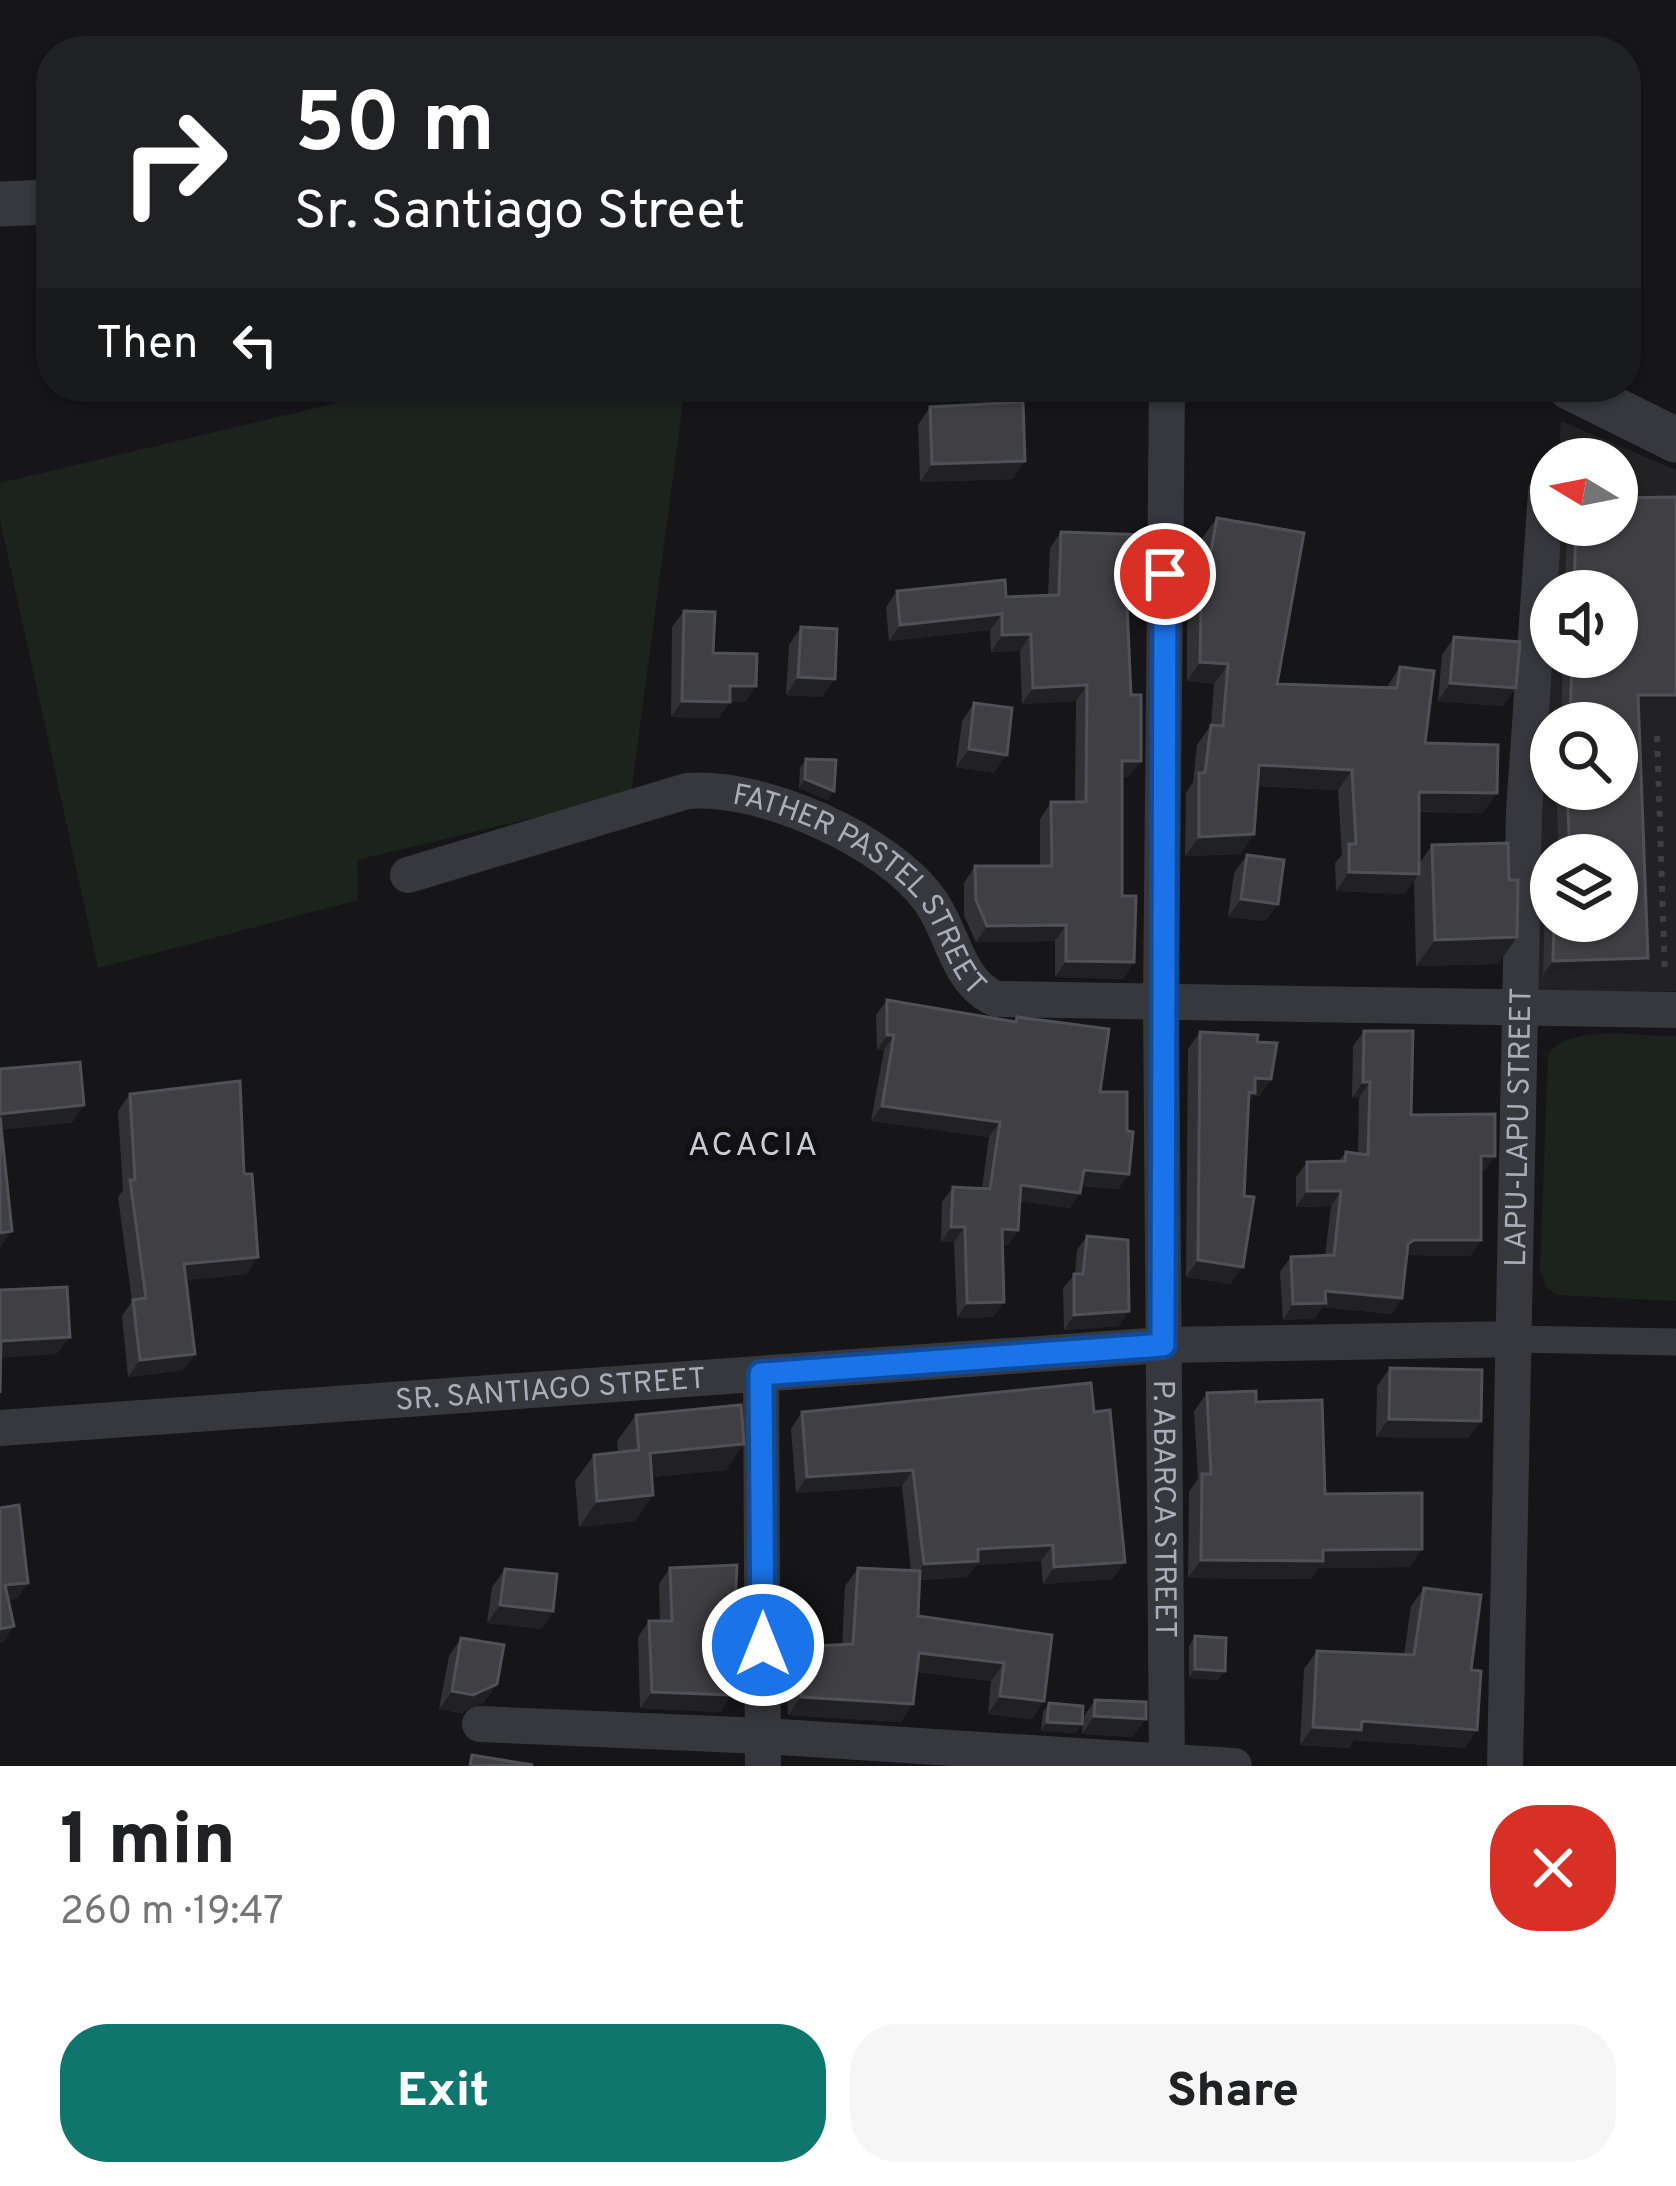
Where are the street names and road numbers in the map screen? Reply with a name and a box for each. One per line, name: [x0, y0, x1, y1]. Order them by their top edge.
street label: FATHER PASTEL STREET: [729, 778, 993, 1005]
street label: LAPU-LAPU STREET: [1499, 987, 1541, 1267]
street label: SR. SANTIAGO STREET: [394, 1362, 707, 1421]
street label: P. ABARCA STREET: [1143, 1380, 1182, 1638]

